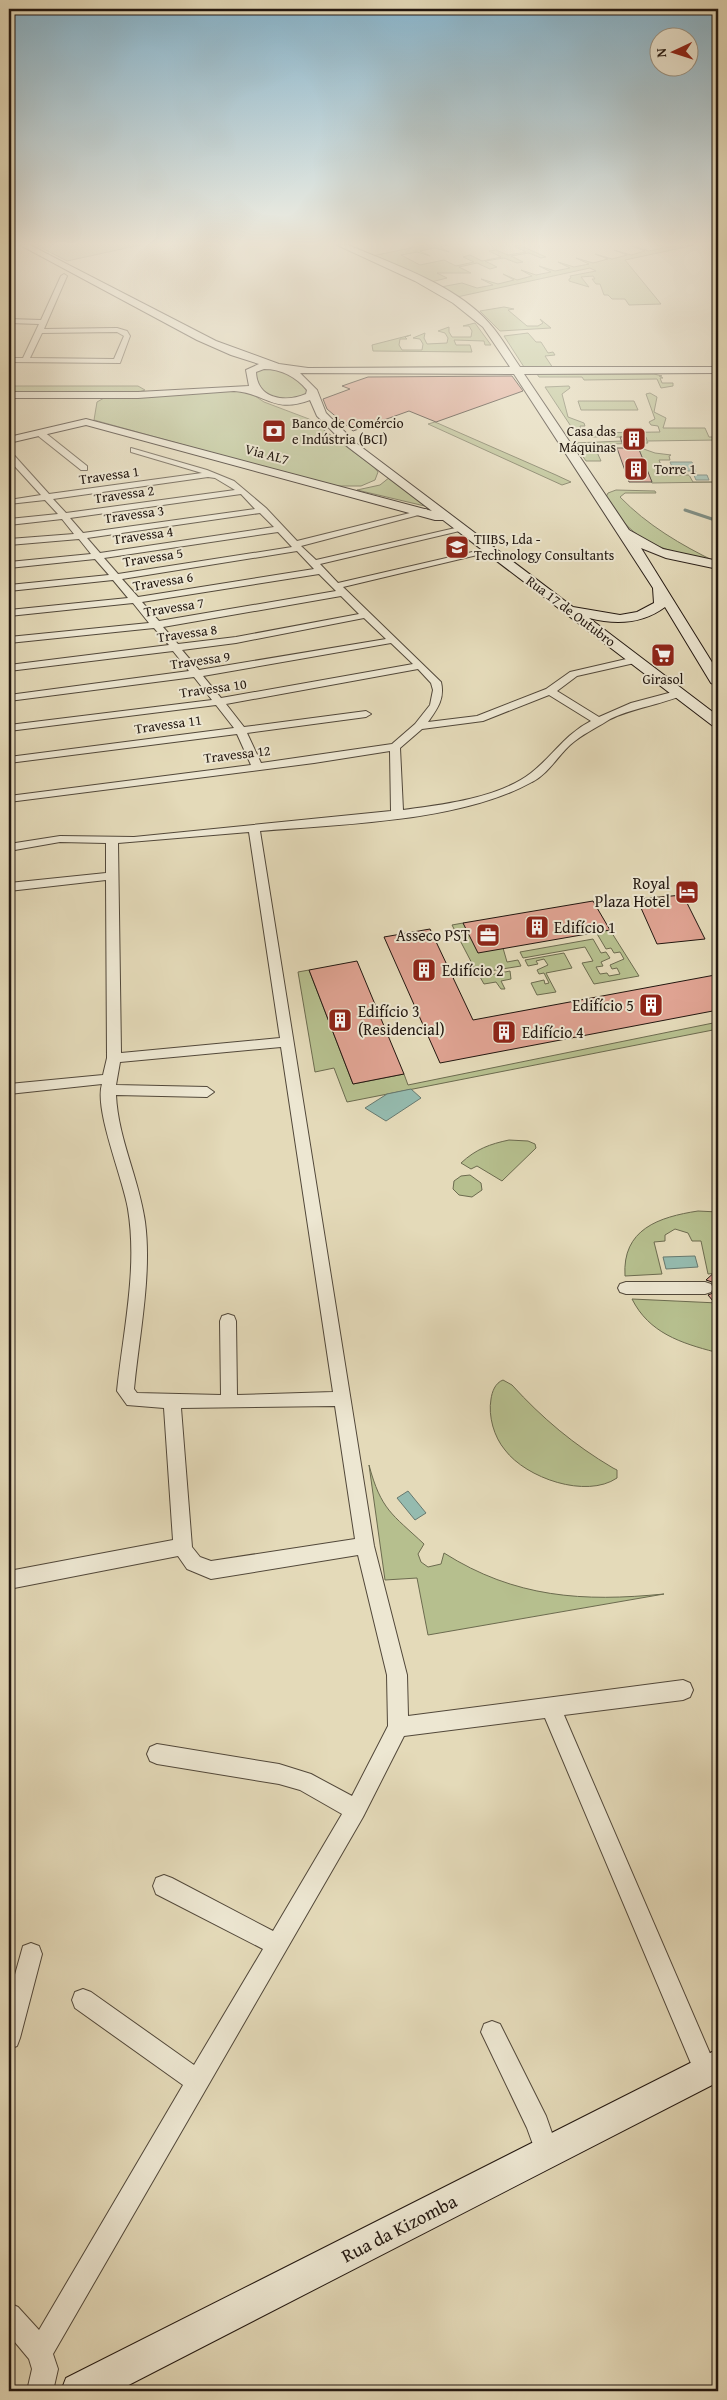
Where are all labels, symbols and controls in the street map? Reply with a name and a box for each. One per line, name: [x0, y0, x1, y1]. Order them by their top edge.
north arrow: [650, 28, 700, 78]
text: N: [651, 47, 671, 58]
place label: Banco de Comércio e Indústria (BCI): [292, 413, 404, 449]
bank icon: Banco de Comércio e Indústria (BCI): [261, 418, 287, 444]
place label: Casa das Máquinas: [559, 421, 616, 457]
building icon: Casa das Máquinas: [621, 426, 647, 452]
street label: Via AL7: [243, 439, 291, 470]
building icon: Torre 1: [623, 456, 649, 482]
place label: Torre 1: [654, 459, 696, 479]
street label: Travessa 1: [78, 461, 140, 489]
street label: Travessa 2: [93, 480, 155, 508]
street label: Travessa 3: [103, 500, 165, 528]
street label: Travessa 4: [112, 521, 175, 549]
place label: TIIBS, Lda - Technology Consultants: [474, 529, 614, 565]
school or university icon: TIIBS, Lda - Technology Consultants: [444, 534, 470, 560]
street label: Travessa 5: [121, 542, 185, 572]
street label: Travessa 6: [131, 566, 195, 596]
street label: Rua 17 de Outubro: [522, 571, 620, 651]
street label: Travessa 7: [142, 592, 206, 622]
street label: Travessa 8: [156, 619, 219, 647]
supermarket icon: Girasol: [650, 642, 676, 668]
street label: Travessa 9: [169, 646, 232, 674]
place label: Girasol: [642, 669, 684, 689]
street label: Travessa 10: [178, 673, 248, 703]
street label: Travessa 11: [133, 709, 203, 739]
street label: Travessa 12: [202, 740, 272, 768]
place label: Royal Plaza Hotel: [595, 871, 671, 913]
hotel icon: Royal Plaza Hotel: [674, 879, 700, 905]
building icon: Edifício 1: [524, 914, 550, 940]
place label: Edifício 1: [554, 915, 616, 939]
office icon: Asseco PST: [475, 922, 501, 948]
place label: Asseco PST: [396, 923, 470, 947]
building icon: Edifício 2: [411, 957, 437, 983]
place label: Edifício 2: [442, 958, 504, 982]
building icon: Edifício 5: [638, 992, 664, 1018]
place label: Edifício 5: [572, 993, 634, 1017]
place label: Edifício 3 (Residencial): [358, 999, 445, 1041]
building icon: Edifício 3 (Residencial): [327, 1007, 353, 1033]
building icon: Edifício 4: [491, 1019, 517, 1045]
place label: Edifício 4: [522, 1020, 584, 1044]
street label: Rua da Kizomba: [336, 2187, 462, 2269]

